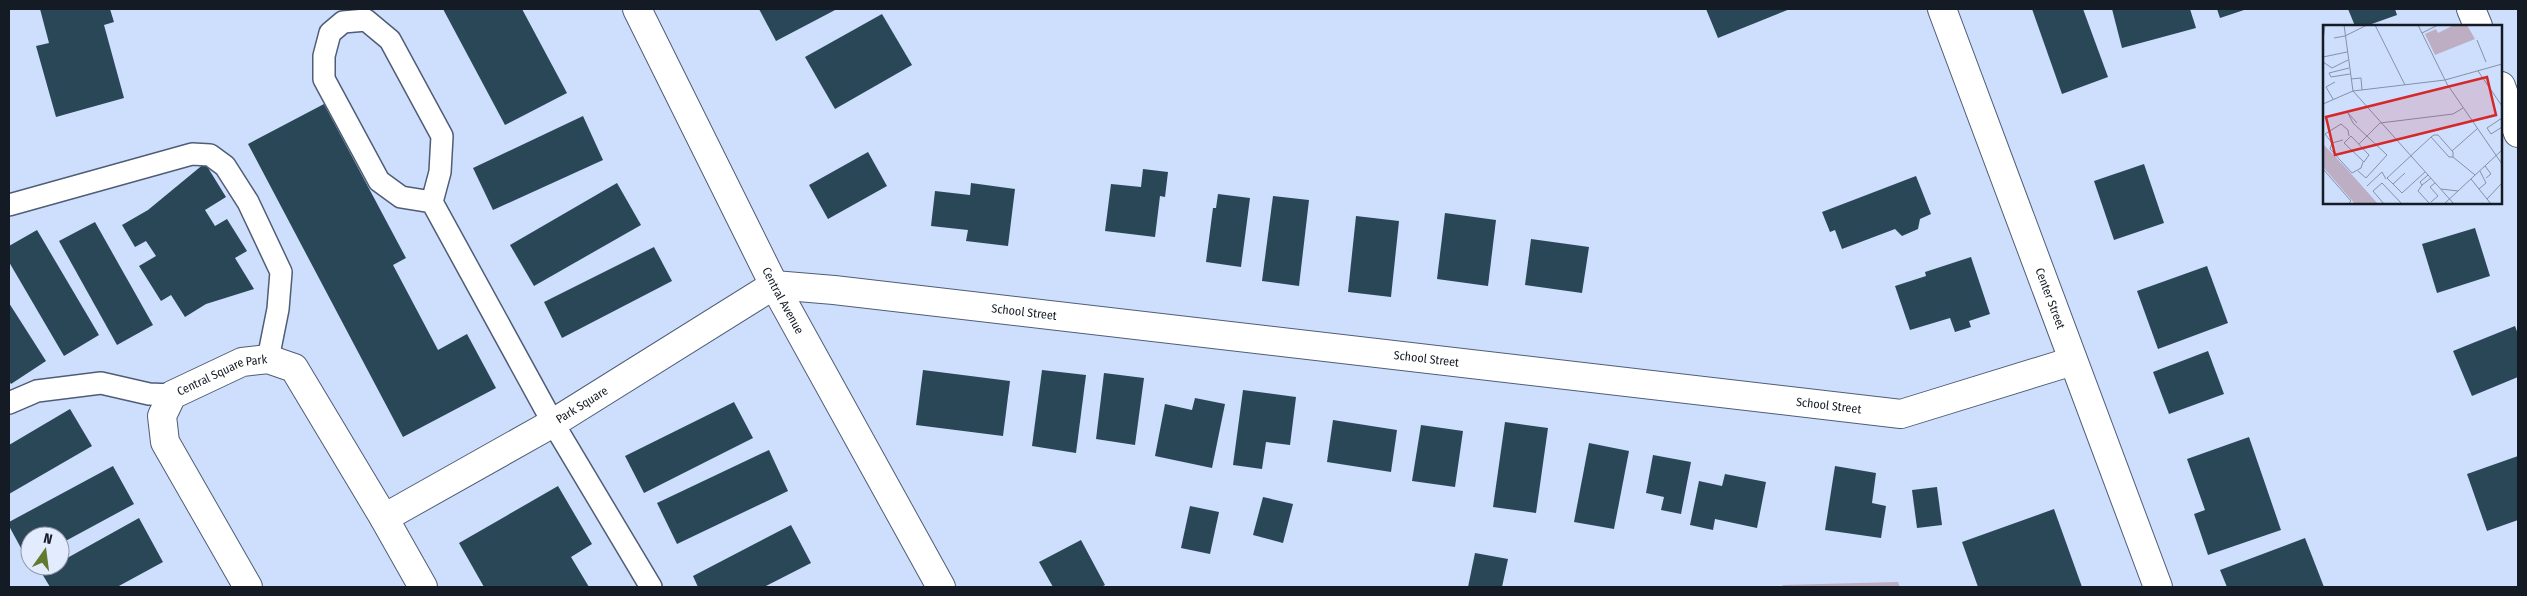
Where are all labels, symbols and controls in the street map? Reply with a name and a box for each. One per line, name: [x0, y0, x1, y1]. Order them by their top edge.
inset map: [2323, 25, 2502, 204]
street label: Central Avenue: [759, 265, 807, 336]
street label: Center Street: [2032, 266, 2068, 331]
street label: School Street: [991, 301, 1058, 323]
street label: School Street: [1393, 348, 1460, 370]
street label: Central Square Park: [175, 352, 268, 399]
street label: Park Square: [553, 383, 611, 426]
street label: School Street: [1795, 395, 1862, 416]
north arrow: [20, 526, 70, 576]
text: N: [42, 530, 54, 548]

